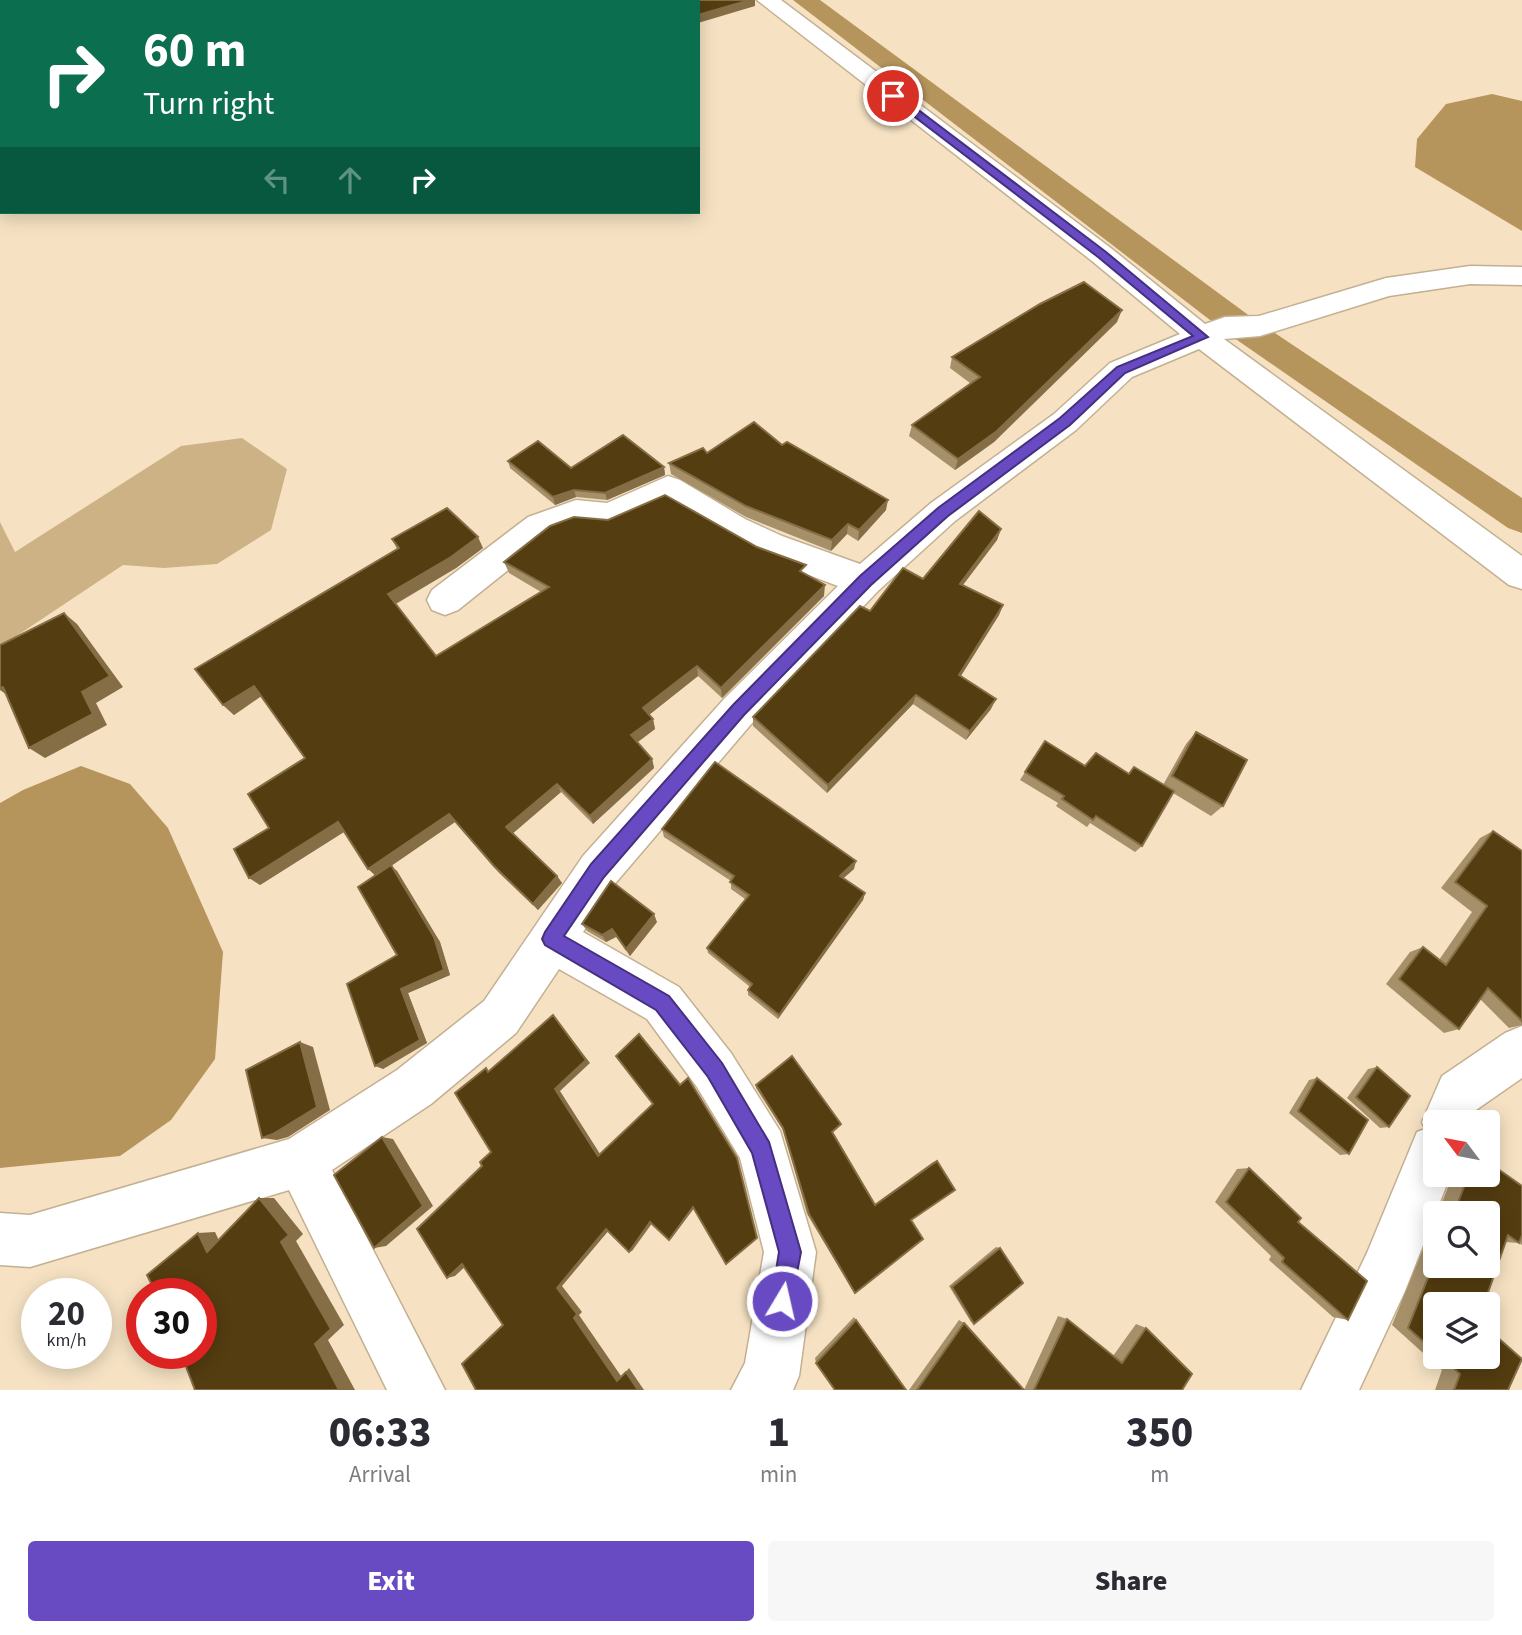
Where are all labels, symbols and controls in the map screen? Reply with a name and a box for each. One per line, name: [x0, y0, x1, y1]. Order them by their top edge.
text: 60 m: [143, 16, 247, 86]
icon: right: [28, 28, 119, 119]
pin: [863, 66, 923, 126]
icon: arrive: [874, 77, 912, 115]
text: Turn right: [143, 81, 274, 127]
icon: left: [258, 161, 296, 199]
icon: ahead: [331, 161, 369, 199]
icon: right: [404, 161, 442, 199]
north arrow: [1423, 1110, 1500, 1186]
map controls: [1423, 1110, 1500, 1369]
button: search: [1423, 1201, 1500, 1278]
position arrow: [745, 1264, 819, 1338]
speed limit sign: 30: [126, 1278, 217, 1369]
text: 20: [48, 1289, 85, 1339]
button: layers: [1423, 1292, 1500, 1369]
text: km/h: [47, 1328, 86, 1353]
text: 06:33: [329, 1403, 431, 1463]
text: 1: [767, 1403, 790, 1463]
text: 350: [1126, 1403, 1193, 1463]
text: Arrival: [349, 1458, 411, 1491]
text: min: [760, 1458, 797, 1491]
text: m: [1150, 1458, 1169, 1491]
button: Exit: [28, 1541, 754, 1621]
button: Share: [768, 1541, 1494, 1621]

